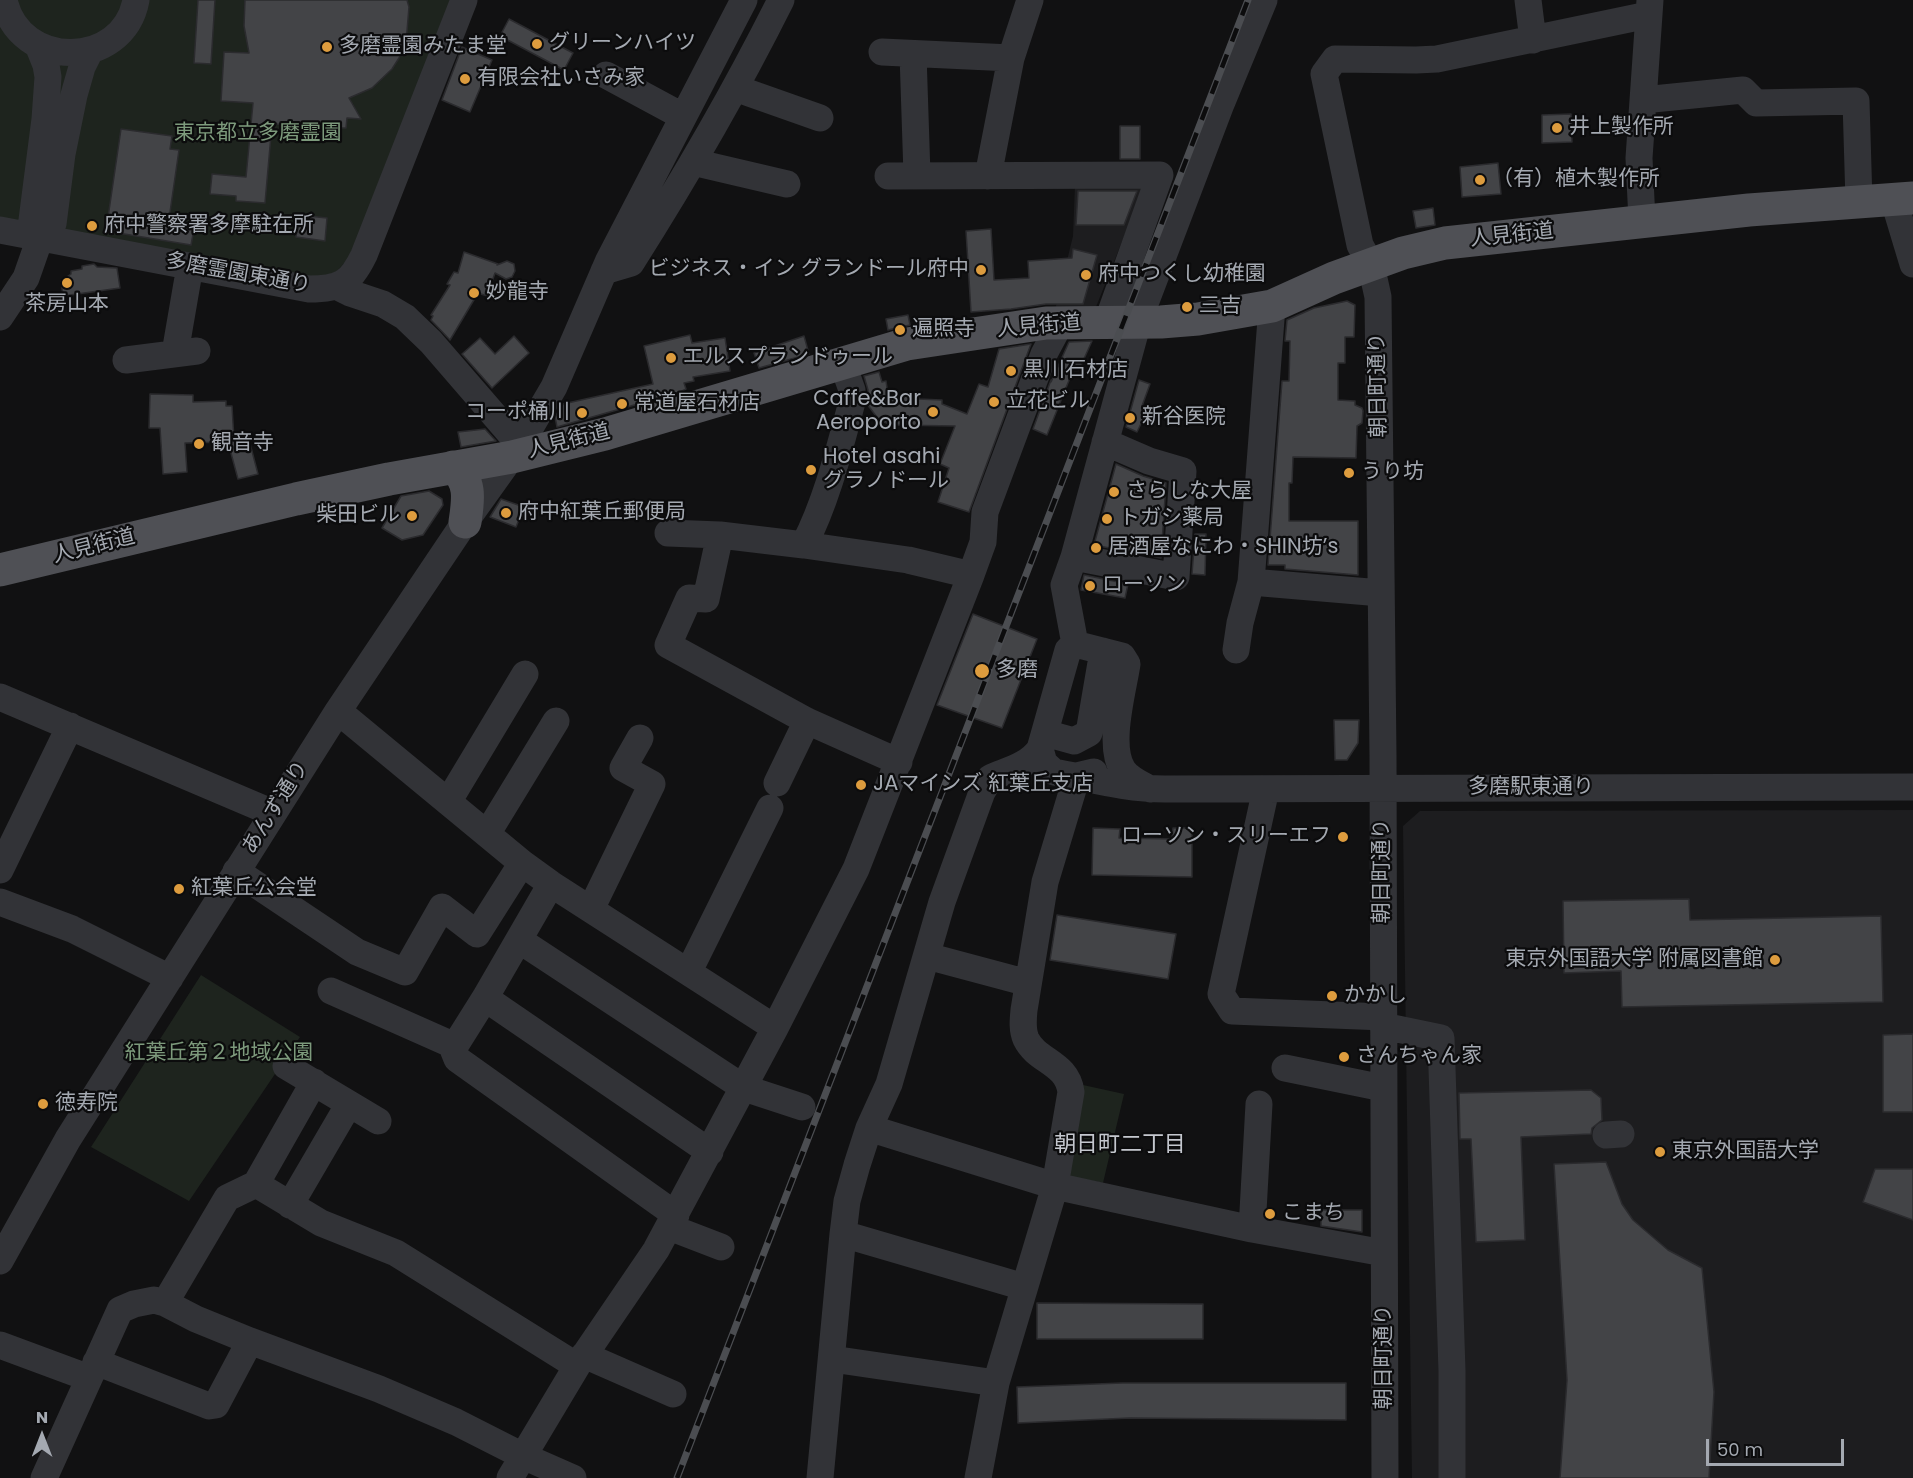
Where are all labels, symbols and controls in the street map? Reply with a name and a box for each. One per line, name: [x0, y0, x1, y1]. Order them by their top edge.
place label: グリーンハイツ: [549, 31, 696, 57]
place label: 多磨霊園みたま堂: [339, 34, 507, 60]
marker: グリーンハイツ: [530, 37, 544, 51]
marker: 多磨霊園みたま堂: [320, 40, 334, 54]
place label: 有限会社いさみ家: [477, 66, 645, 92]
marker: 有限会社いさみ家: [458, 72, 472, 86]
place label: 井上製作所: [1569, 115, 1674, 141]
park label: 東京都立多磨霊園: [174, 121, 342, 147]
marker: 井上製作所: [1550, 121, 1564, 135]
place label: （有）植木製作所: [1492, 167, 1660, 193]
marker: （有）植木製作所: [1473, 173, 1487, 187]
place label: 府中警察署多摩駐在所: [104, 213, 314, 239]
marker: 府中警察署多摩駐在所: [85, 219, 99, 233]
street label: 人見街道: [1469, 219, 1555, 253]
street label: 多磨霊園東通り: [163, 249, 313, 299]
place label: ビジネス・イン グランドール府中: [648, 257, 969, 283]
place label: 府中つくし幼稚園: [1098, 262, 1266, 288]
marker: ビジネス・イン グランドール府中: [974, 263, 988, 277]
marker: 府中つくし幼稚園: [1079, 268, 1093, 282]
marker: 茶房山本: [60, 276, 74, 290]
place label: 妙龍寺: [486, 280, 549, 306]
marker: 妙龍寺: [467, 286, 481, 300]
place label: 茶房山本: [25, 292, 109, 318]
place label: 三吉: [1199, 294, 1241, 320]
marker: 三吉: [1180, 300, 1194, 314]
street label: 人見街道: [996, 311, 1082, 343]
place label: 遍照寺: [912, 317, 975, 343]
marker: 遍照寺: [893, 323, 907, 337]
street label: 朝日町通り: [1365, 332, 1393, 438]
place label: エルスプランドゥール: [683, 345, 893, 371]
marker: エルスプランドゥール: [664, 351, 678, 365]
place label: 黒川石材店: [1023, 358, 1128, 384]
marker: 黒川石材店: [1004, 364, 1018, 378]
place label: Caffe&Bar Aeroporto: [813, 387, 921, 437]
place label: 立花ビル: [1006, 389, 1090, 415]
place label: 常道屋石材店: [634, 391, 760, 417]
marker: 立花ビル: [987, 395, 1001, 409]
marker: 常道屋石材店: [615, 397, 629, 411]
place label: コーポ桶川: [465, 400, 570, 426]
marker: Caffe&Bar Aeroporto: [926, 405, 940, 419]
place label: 新谷医院: [1142, 405, 1226, 431]
marker: コーポ桶川: [575, 406, 589, 420]
marker: 新谷医院: [1123, 411, 1137, 425]
street label: 人見街道: [525, 420, 613, 464]
place label: 観音寺: [211, 431, 274, 457]
marker: 観音寺: [192, 437, 206, 451]
place label: Hotel asahi グラノドール: [823, 445, 949, 495]
place label: うり坊: [1361, 460, 1424, 486]
marker: Hotel asahi グラノドール: [804, 463, 818, 477]
marker: うり坊: [1342, 466, 1356, 480]
place label: さらしな大屋: [1126, 479, 1252, 505]
marker: さらしな大屋: [1107, 485, 1121, 499]
place label: 府中紅葉丘郵便局: [518, 500, 686, 526]
place label: 柴田ビル: [316, 503, 400, 529]
marker: 府中紅葉丘郵便局: [499, 506, 513, 520]
place label: トガシ薬局: [1119, 506, 1224, 532]
marker: 柴田ビル: [405, 509, 419, 523]
marker: トガシ薬局: [1100, 512, 1114, 526]
street label: 人見街道: [50, 525, 138, 569]
place label: 居酒屋なにわ・SHIN坊’s: [1108, 535, 1338, 561]
marker: 居酒屋なにわ・SHIN坊’s: [1089, 541, 1103, 555]
place label: ローソン: [1102, 573, 1186, 599]
marker: ローソン: [1083, 579, 1097, 593]
place label: 多磨: [996, 658, 1038, 684]
marker: 多磨: [973, 662, 991, 680]
street label: あんず通り: [237, 757, 315, 859]
place label: JAマインズ 紅葉丘支店: [873, 772, 1093, 798]
street label: 多磨駅東通り: [1468, 775, 1594, 801]
marker: JAマインズ 紅葉丘支店: [854, 778, 868, 792]
street label: 朝日町通り: [1370, 819, 1396, 923]
place label: ローソン・スリーエフ: [1121, 824, 1331, 850]
marker: ローソン・スリーエフ: [1336, 830, 1350, 844]
place label: 紅葉丘公会堂: [191, 876, 317, 902]
marker: 紅葉丘公会堂: [172, 882, 186, 896]
place label: 東京外国語大学 附属図書館: [1505, 947, 1763, 973]
marker: 東京外国語大学 附属図書館: [1768, 953, 1782, 967]
place label: かかし: [1344, 983, 1407, 1009]
marker: かかし: [1325, 989, 1339, 1003]
park label: 紅葉丘第２地域公園: [125, 1041, 313, 1067]
place label: さんちゃん家: [1356, 1044, 1482, 1070]
marker: さんちゃん家: [1337, 1050, 1351, 1064]
place label: 徳寿院: [55, 1091, 118, 1117]
marker: 徳寿院: [36, 1097, 50, 1111]
district label: 朝日町二丁目: [1054, 1132, 1186, 1158]
place label: 東京外国語大学: [1672, 1139, 1819, 1165]
marker: 東京外国語大学: [1653, 1145, 1667, 1159]
place label: こまち: [1282, 1201, 1345, 1227]
marker: こまち: [1263, 1207, 1277, 1221]
street label: 朝日町通り: [1372, 1305, 1398, 1409]
north arrow: [12, 1406, 72, 1466]
text: N: [36, 1406, 48, 1429]
scale bar: [1709, 1427, 1847, 1465]
text: 50 m: [1717, 1437, 1763, 1462]

